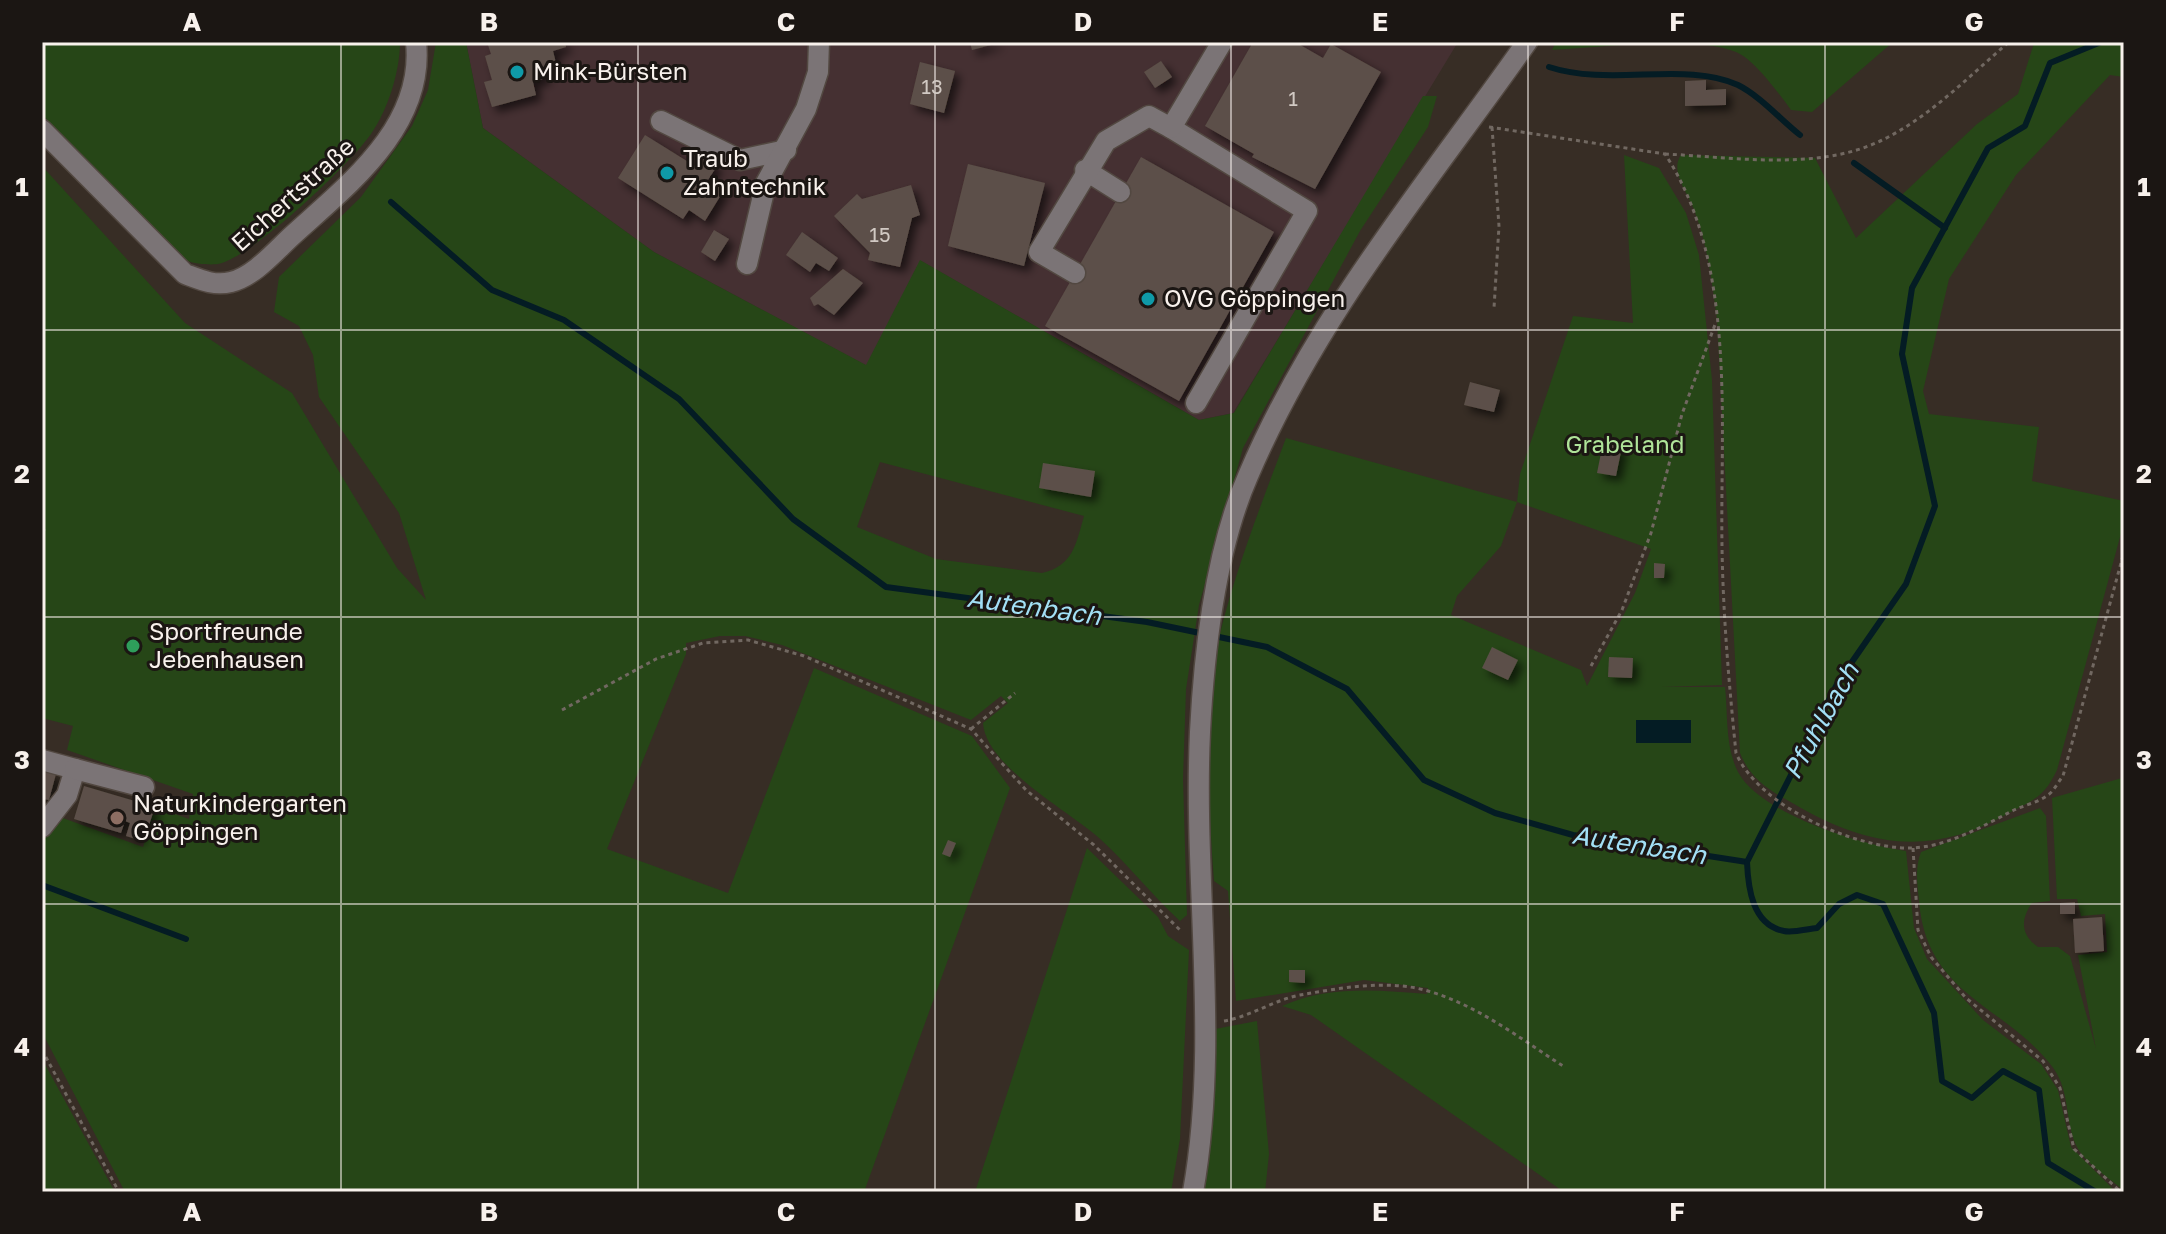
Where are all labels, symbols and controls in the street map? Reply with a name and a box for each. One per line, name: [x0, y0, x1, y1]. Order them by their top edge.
text: A: [183, 6, 202, 37]
text: B: [480, 6, 498, 37]
text: C: [777, 6, 795, 37]
text: D: [1074, 6, 1092, 37]
text: E: [1372, 6, 1388, 37]
text: F: [1669, 6, 1685, 37]
text: G: [1964, 6, 1984, 37]
place label: Mink-Bürsten: [533, 56, 688, 85]
marker: Mink-Bürsten: [508, 63, 526, 81]
house number: 13: [921, 74, 943, 98]
house number: 1: [1288, 86, 1298, 110]
street label: Eichertstraße: [225, 131, 359, 257]
place label: Traub Zahntechnik: [683, 143, 826, 200]
marker: Traub Zahntechnik: [658, 164, 676, 182]
text: 1: [15, 171, 29, 202]
text: 1: [2137, 171, 2151, 202]
house number: 15: [869, 222, 891, 246]
place label: OVG Göppingen: [1164, 283, 1345, 312]
marker: OVG Göppingen: [1139, 290, 1157, 308]
park label: Grabeland: [1565, 429, 1685, 458]
text: 2: [14, 458, 30, 489]
text: 2: [2136, 458, 2152, 489]
water label: Autenbach: [965, 582, 1104, 631]
place label: Sportfreunde Jebenhausen: [149, 616, 304, 673]
marker: Sportfreunde Jebenhausen: [124, 637, 142, 655]
water label: Pfuhlbach: [1776, 657, 1866, 784]
text: 3: [14, 744, 30, 775]
text: 3: [2136, 744, 2152, 775]
place label: Naturkindergarten Göppingen: [133, 788, 347, 845]
marker: Naturkindergarten Göppingen: [108, 809, 126, 827]
water label: Autenbach: [1570, 819, 1709, 871]
text: 4: [14, 1031, 30, 1062]
text: 4: [2136, 1031, 2152, 1062]
text: A: [183, 1196, 202, 1227]
text: B: [480, 1196, 498, 1227]
text: C: [777, 1196, 795, 1227]
text: D: [1074, 1196, 1092, 1227]
text: E: [1372, 1196, 1388, 1227]
text: F: [1669, 1196, 1685, 1227]
text: G: [1964, 1196, 1984, 1227]

